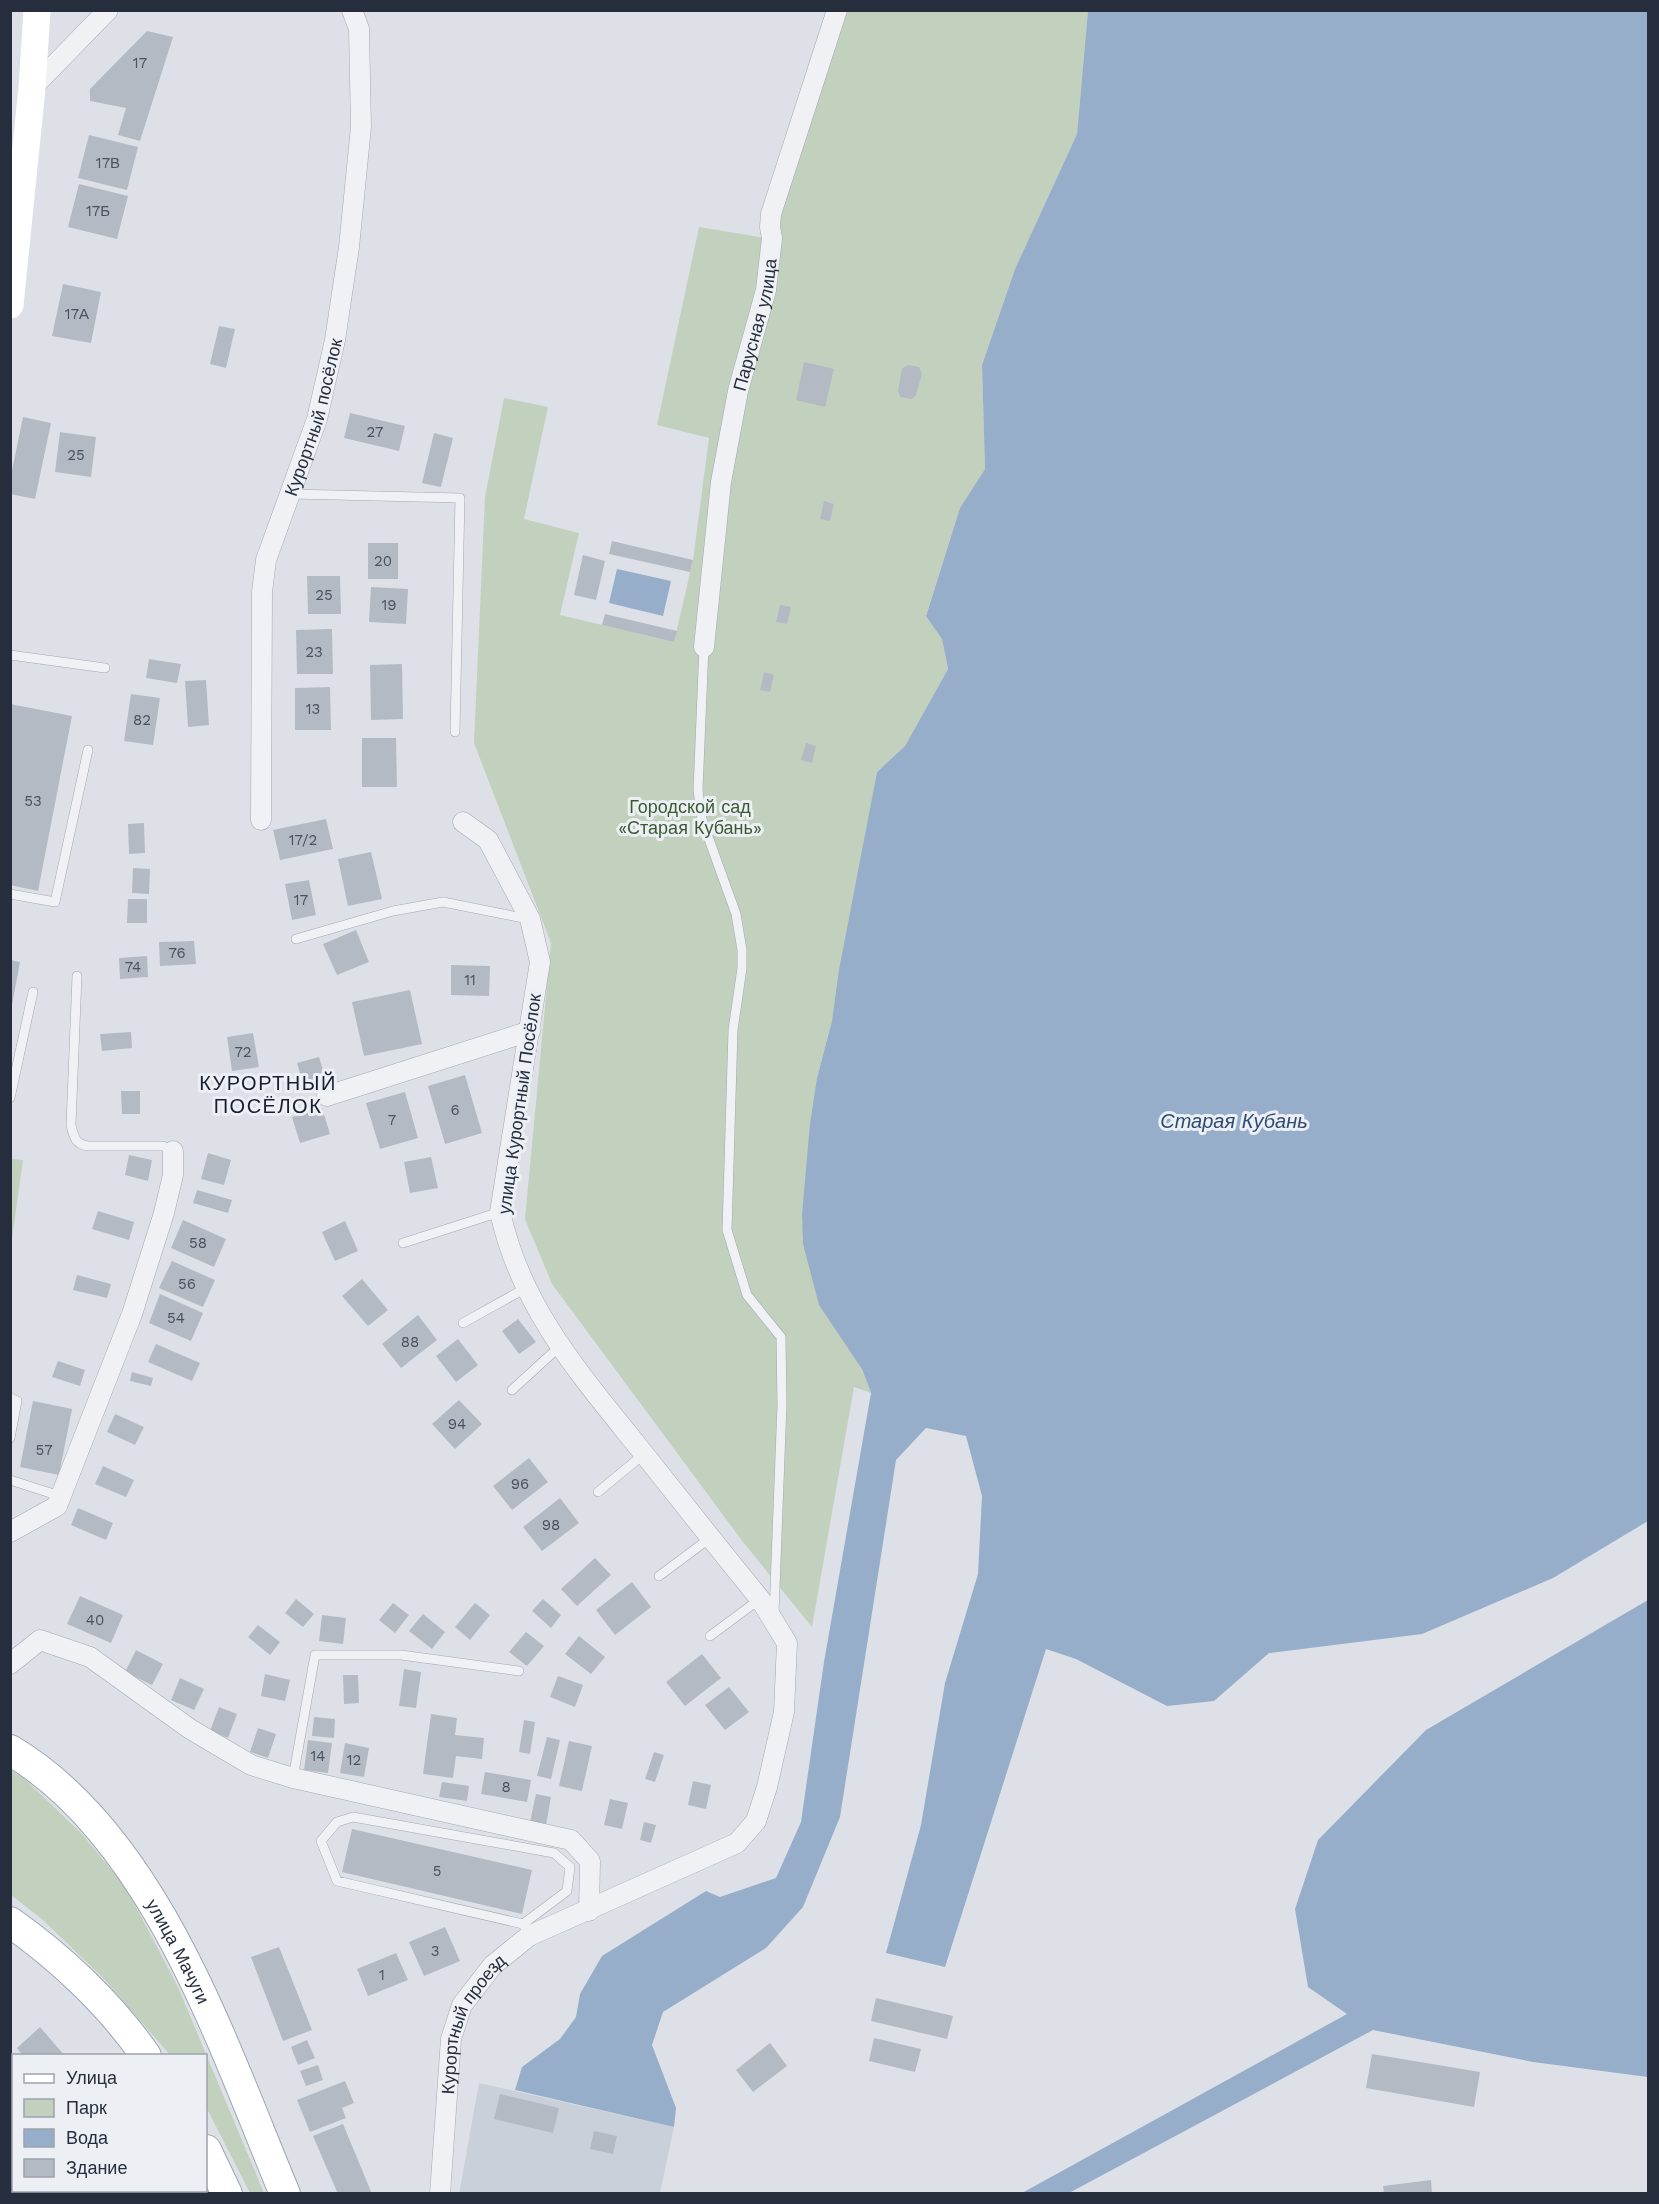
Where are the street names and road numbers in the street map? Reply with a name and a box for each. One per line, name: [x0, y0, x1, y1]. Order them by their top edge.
street label: Парусная улица: [728, 256, 780, 393]
street label: Курортный посёлок: [280, 336, 346, 499]
street label: улица Курортный Посёлок: [493, 992, 545, 1216]
street label: улица Мачуги: [142, 1895, 215, 2007]
street label: Курортный проезд: [437, 1949, 510, 2095]

